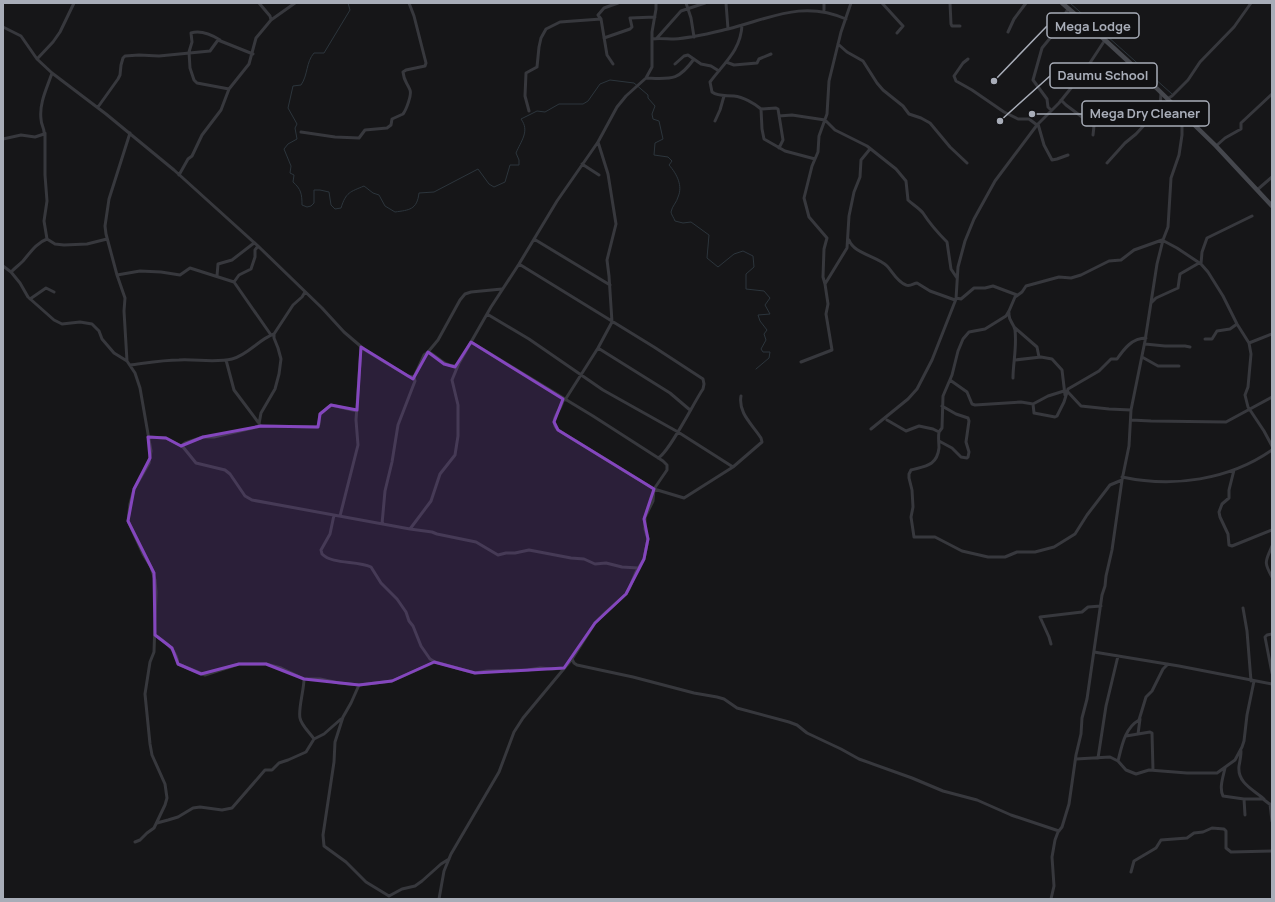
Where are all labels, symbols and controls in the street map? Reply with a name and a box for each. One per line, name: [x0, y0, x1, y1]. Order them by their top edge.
callout: Mega Lodge: [1047, 13, 1139, 38]
text: Mega Lodge: [1055, 17, 1131, 35]
callout: Daumu School: [1050, 63, 1157, 88]
text: Daumu School: [1057, 66, 1149, 84]
callout: Mega Dry Cleaner: [1082, 101, 1209, 126]
text: Mega Dry Cleaner: [1090, 104, 1200, 122]

